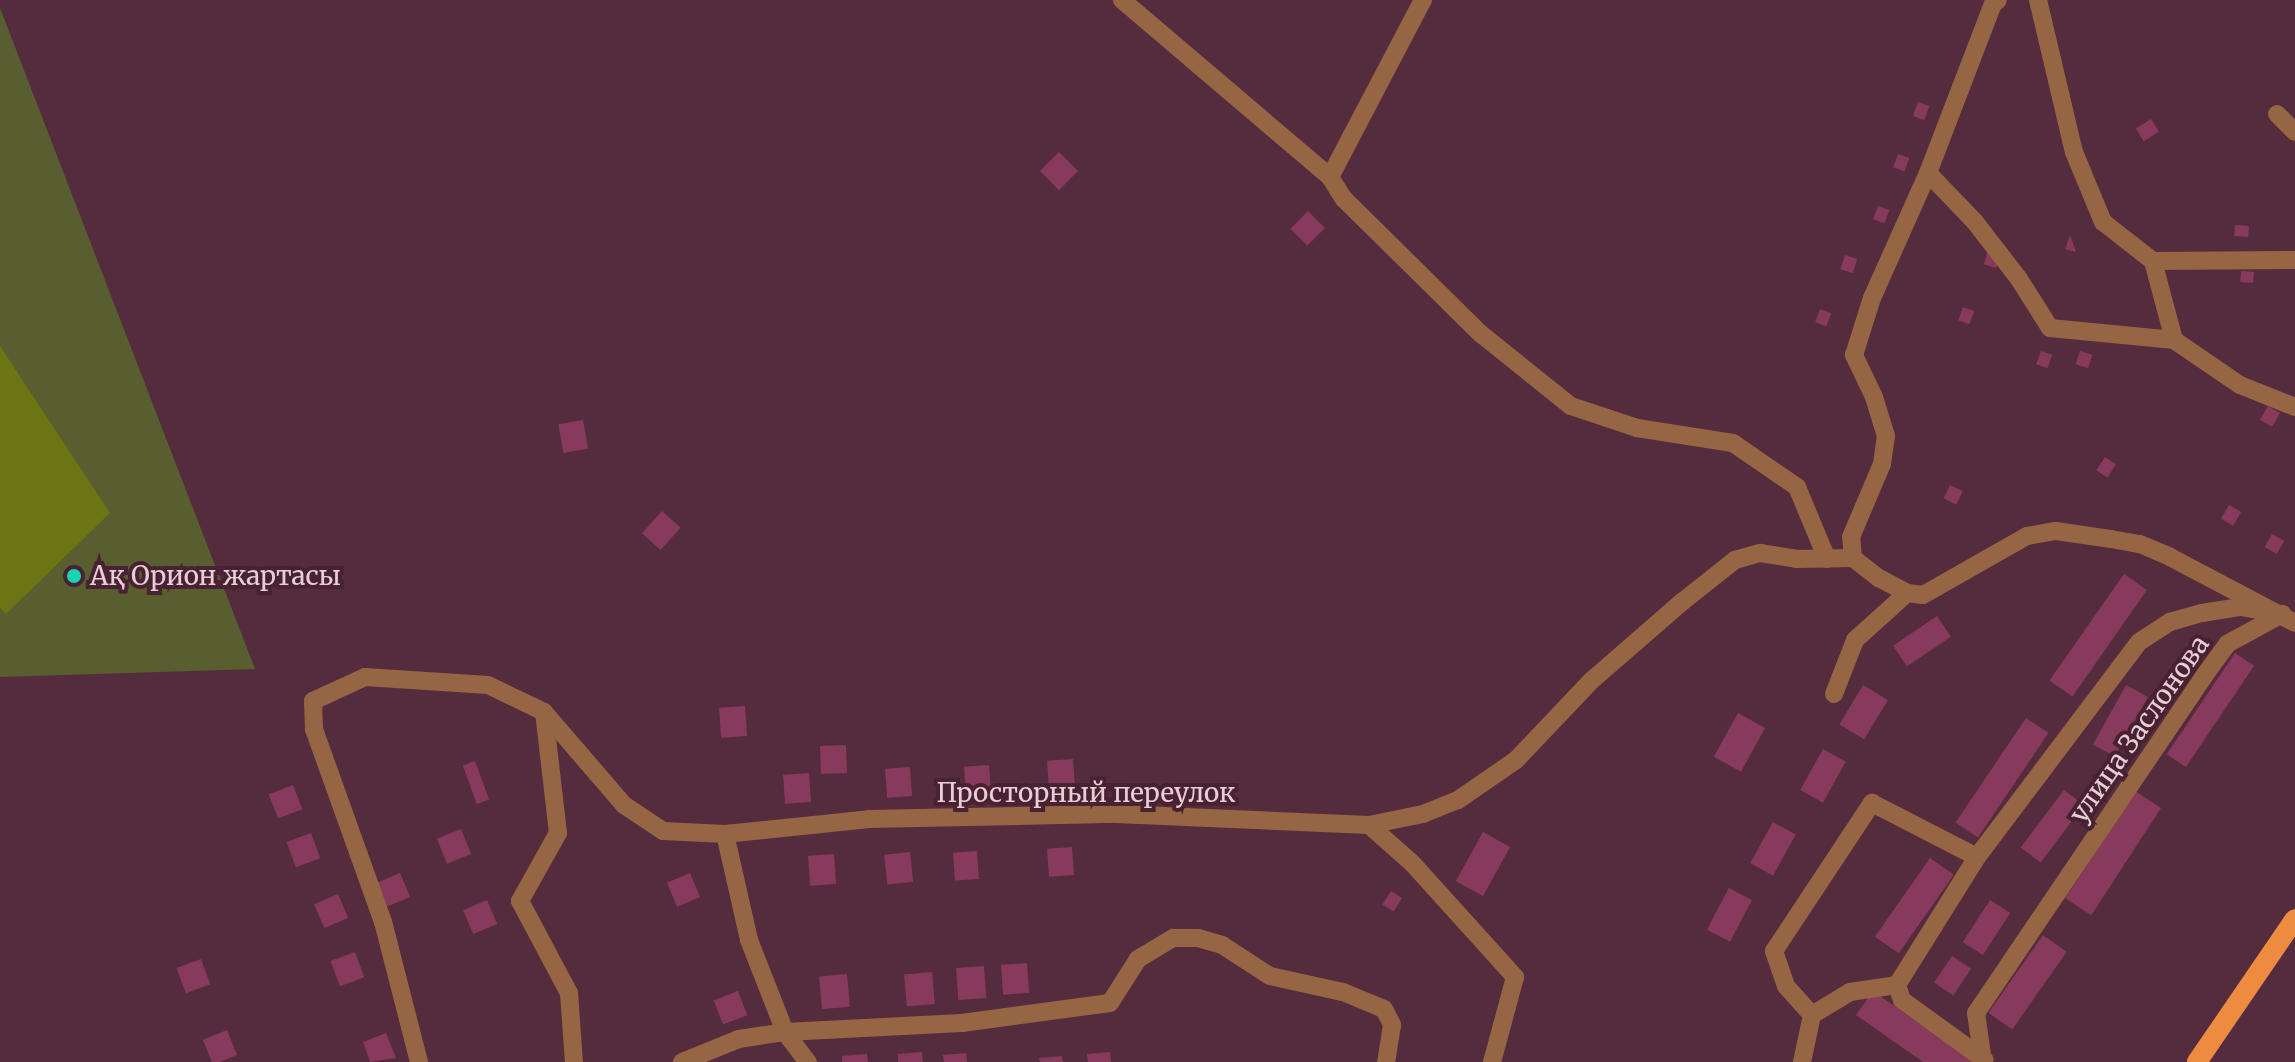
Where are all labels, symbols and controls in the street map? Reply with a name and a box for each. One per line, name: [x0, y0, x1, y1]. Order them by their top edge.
place label: Ақ Орион жартасы: [90, 560, 341, 592]
marker: Ақ Орион жартасы: [65, 567, 83, 585]
street label: улица Заслонова: [2063, 629, 2215, 829]
street label: Просторный переулок: [937, 777, 1235, 809]

